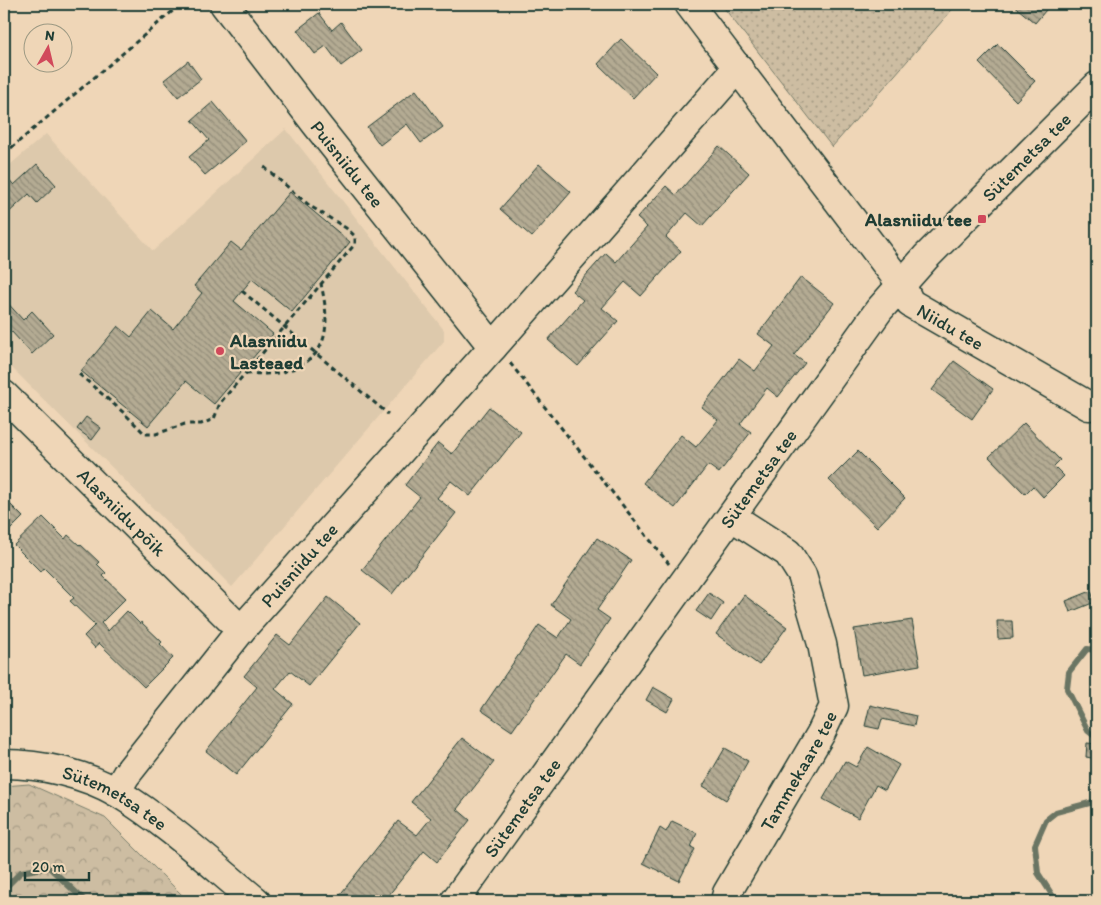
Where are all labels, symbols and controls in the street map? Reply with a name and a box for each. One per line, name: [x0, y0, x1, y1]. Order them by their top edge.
north arrow: [22, 22, 72, 72]
text: N: [44, 27, 56, 45]
street label: Sütemetsa tee: [977, 107, 1076, 206]
street label: Puisniidu tee: [306, 116, 389, 212]
place label: Alasniidu tee: [864, 208, 972, 231]
marker: Alasniidu tee: [976, 213, 988, 225]
street label: Niidu tee: [913, 298, 988, 355]
place label: Alasniidu Lasteaed: [229, 329, 308, 374]
marker: Alasniidu Lasteaed: [214, 345, 226, 357]
street label: Sütemetsa tee: [715, 424, 801, 533]
street label: Alasniidu põik: [73, 463, 171, 561]
street label: Puisniidu tee: [256, 518, 342, 612]
street label: Tammekaare tee: [755, 707, 842, 835]
street label: Sütemetsa tee: [479, 753, 565, 862]
street label: Sütemetsa tee: [60, 760, 172, 835]
scale bar: [25, 850, 89, 882]
text: 20 m: [32, 858, 66, 876]

